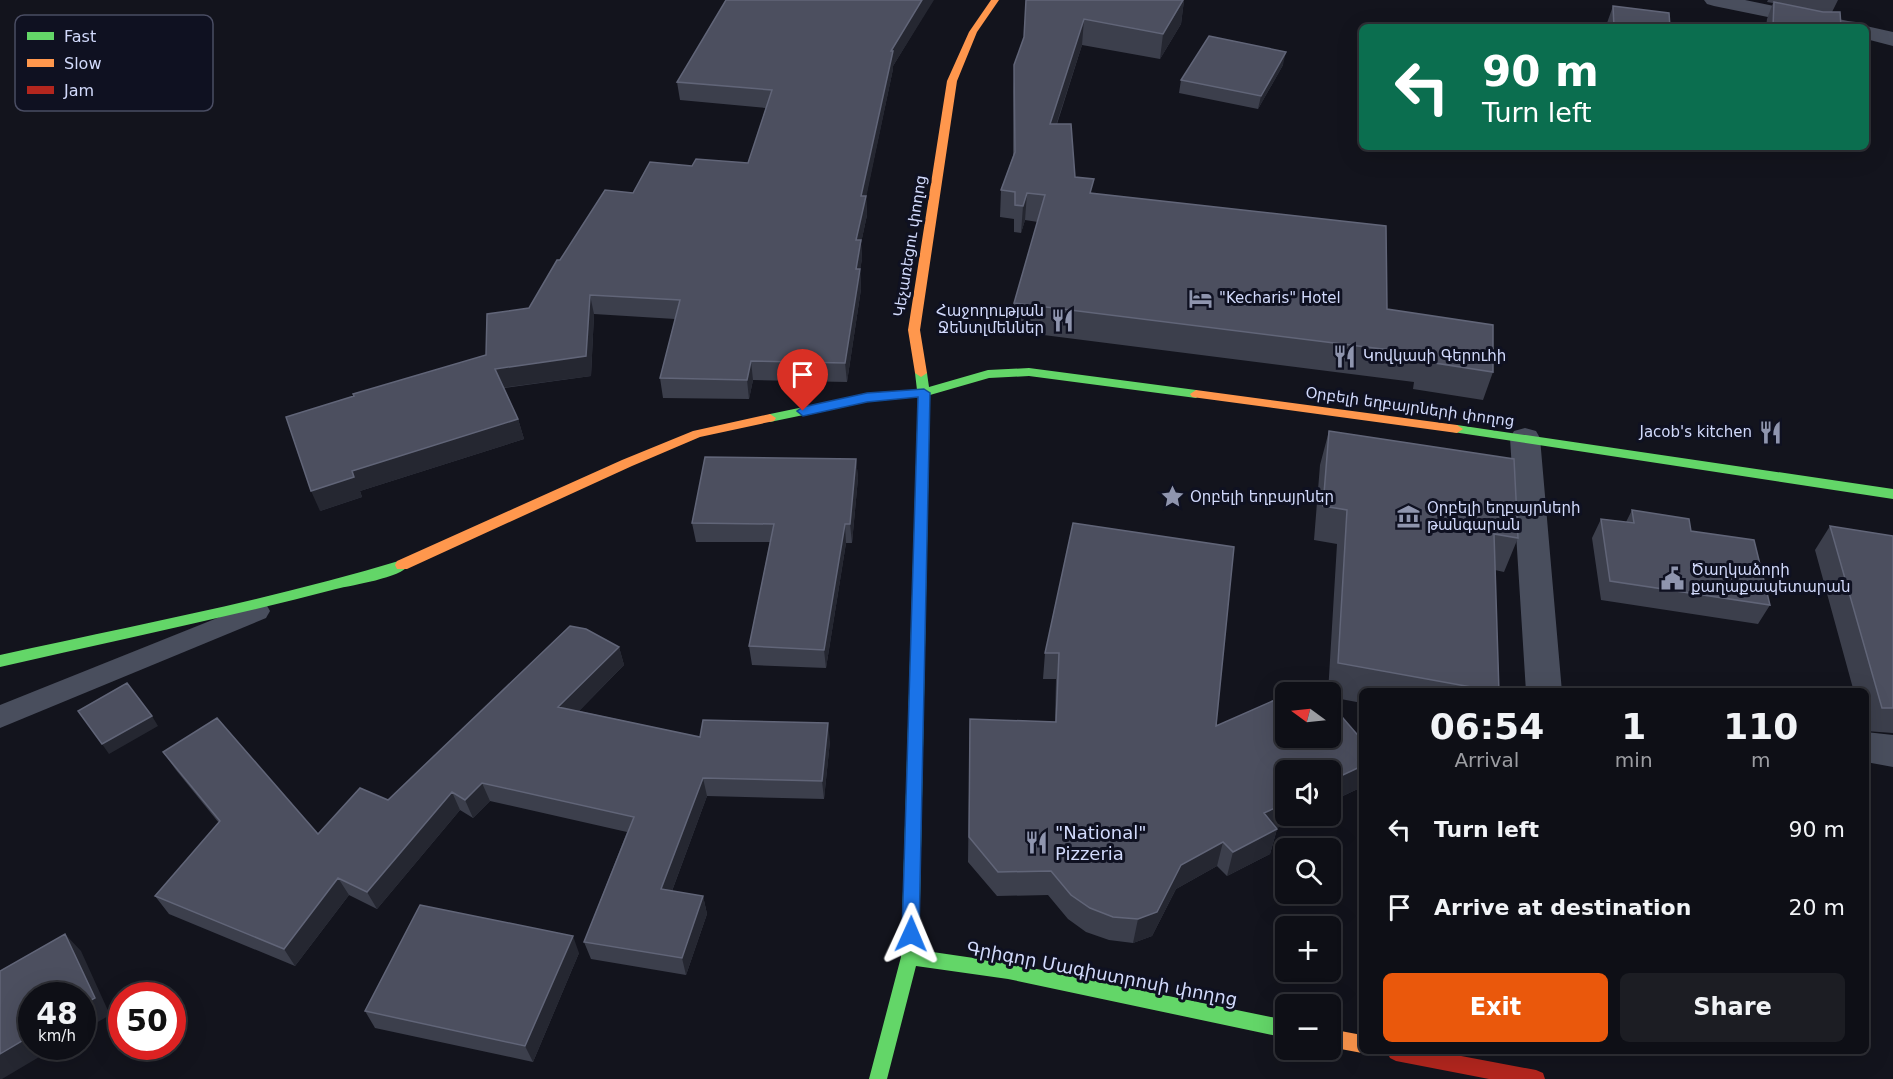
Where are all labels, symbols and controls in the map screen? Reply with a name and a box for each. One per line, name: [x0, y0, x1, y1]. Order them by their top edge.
legend: [15, 15, 213, 111]
text: Fast: [64, 27, 96, 46]
text: 90 m: [1482, 47, 1599, 96]
icon: left: [1383, 48, 1461, 126]
text: Slow: [64, 54, 101, 73]
text: Jam: [63, 81, 94, 100]
text: Turn left: [1482, 97, 1592, 128]
street label: Կեչառեցու փողոց: [890, 174, 930, 318]
hotel icon: "Kecharis" Hotel: [1188, 285, 1214, 311]
place label: "Kecharis" Hotel: [1219, 289, 1341, 307]
place label: Հաջողության Ջենտլմեններ: [936, 302, 1044, 337]
restaurant icon: Հաջողության Ջենտլմեններ: [1049, 307, 1075, 333]
restaurant icon: Կովկասի Գերուհի: [1332, 343, 1358, 369]
place label: Կովկասի Գերուհի: [1363, 347, 1506, 365]
pin: [777, 349, 828, 411]
icon: arrive: [786, 358, 819, 391]
street label: Օրբելի եղբայրների փողոց: [1304, 383, 1516, 431]
restaurant icon: Jacob's kitchen: [1757, 419, 1783, 445]
place label: Jacob's kitchen: [1639, 423, 1752, 441]
place icon: Օրբելի եղբայրներ: [1159, 484, 1185, 510]
place label: Օրբելի եղբայրներ: [1190, 488, 1334, 506]
place label: Օրբելի եղբայրների թանգարան: [1427, 499, 1580, 534]
museum icon: Օրբելի եղբայրների թանգարան: [1396, 504, 1422, 530]
place label: Ծաղկաձորի քաղաքապետարան: [1691, 561, 1850, 596]
public building icon: Ծաղկաձորի քաղաքապետարան: [1660, 566, 1686, 592]
north arrow: [1275, 682, 1341, 748]
map controls: [1275, 682, 1341, 1060]
text: 06:54: [1430, 706, 1544, 747]
text: 1: [1621, 706, 1646, 747]
text: 110: [1723, 706, 1798, 747]
text: Arrival: [1454, 748, 1519, 772]
text: min: [1615, 748, 1653, 772]
text: m: [1751, 748, 1771, 772]
button: sound: [1275, 760, 1341, 826]
icon: left: [1383, 813, 1416, 846]
text: Turn left: [1434, 817, 1539, 842]
text: 90 m: [1789, 817, 1845, 842]
place label: "National" Pizzeria: [1055, 822, 1147, 864]
restaurant icon: "National" Pizzeria: [1024, 830, 1050, 856]
button: search: [1275, 838, 1341, 904]
icon: arrive: [1383, 891, 1416, 924]
text: Arrive at destination: [1434, 895, 1691, 920]
text: 20 m: [1789, 895, 1845, 920]
position arrow: [879, 902, 943, 966]
button: +: [1275, 916, 1341, 982]
street label: Գրիգոր Մագիստրոսի փողոց: [965, 937, 1239, 1010]
button: Exit: [1383, 973, 1608, 1042]
button: Share: [1620, 973, 1845, 1042]
speed limit sign: 50: [108, 982, 186, 1060]
button: −: [1275, 994, 1341, 1060]
text: 48: [36, 996, 78, 1031]
text: km/h: [38, 1027, 76, 1045]

